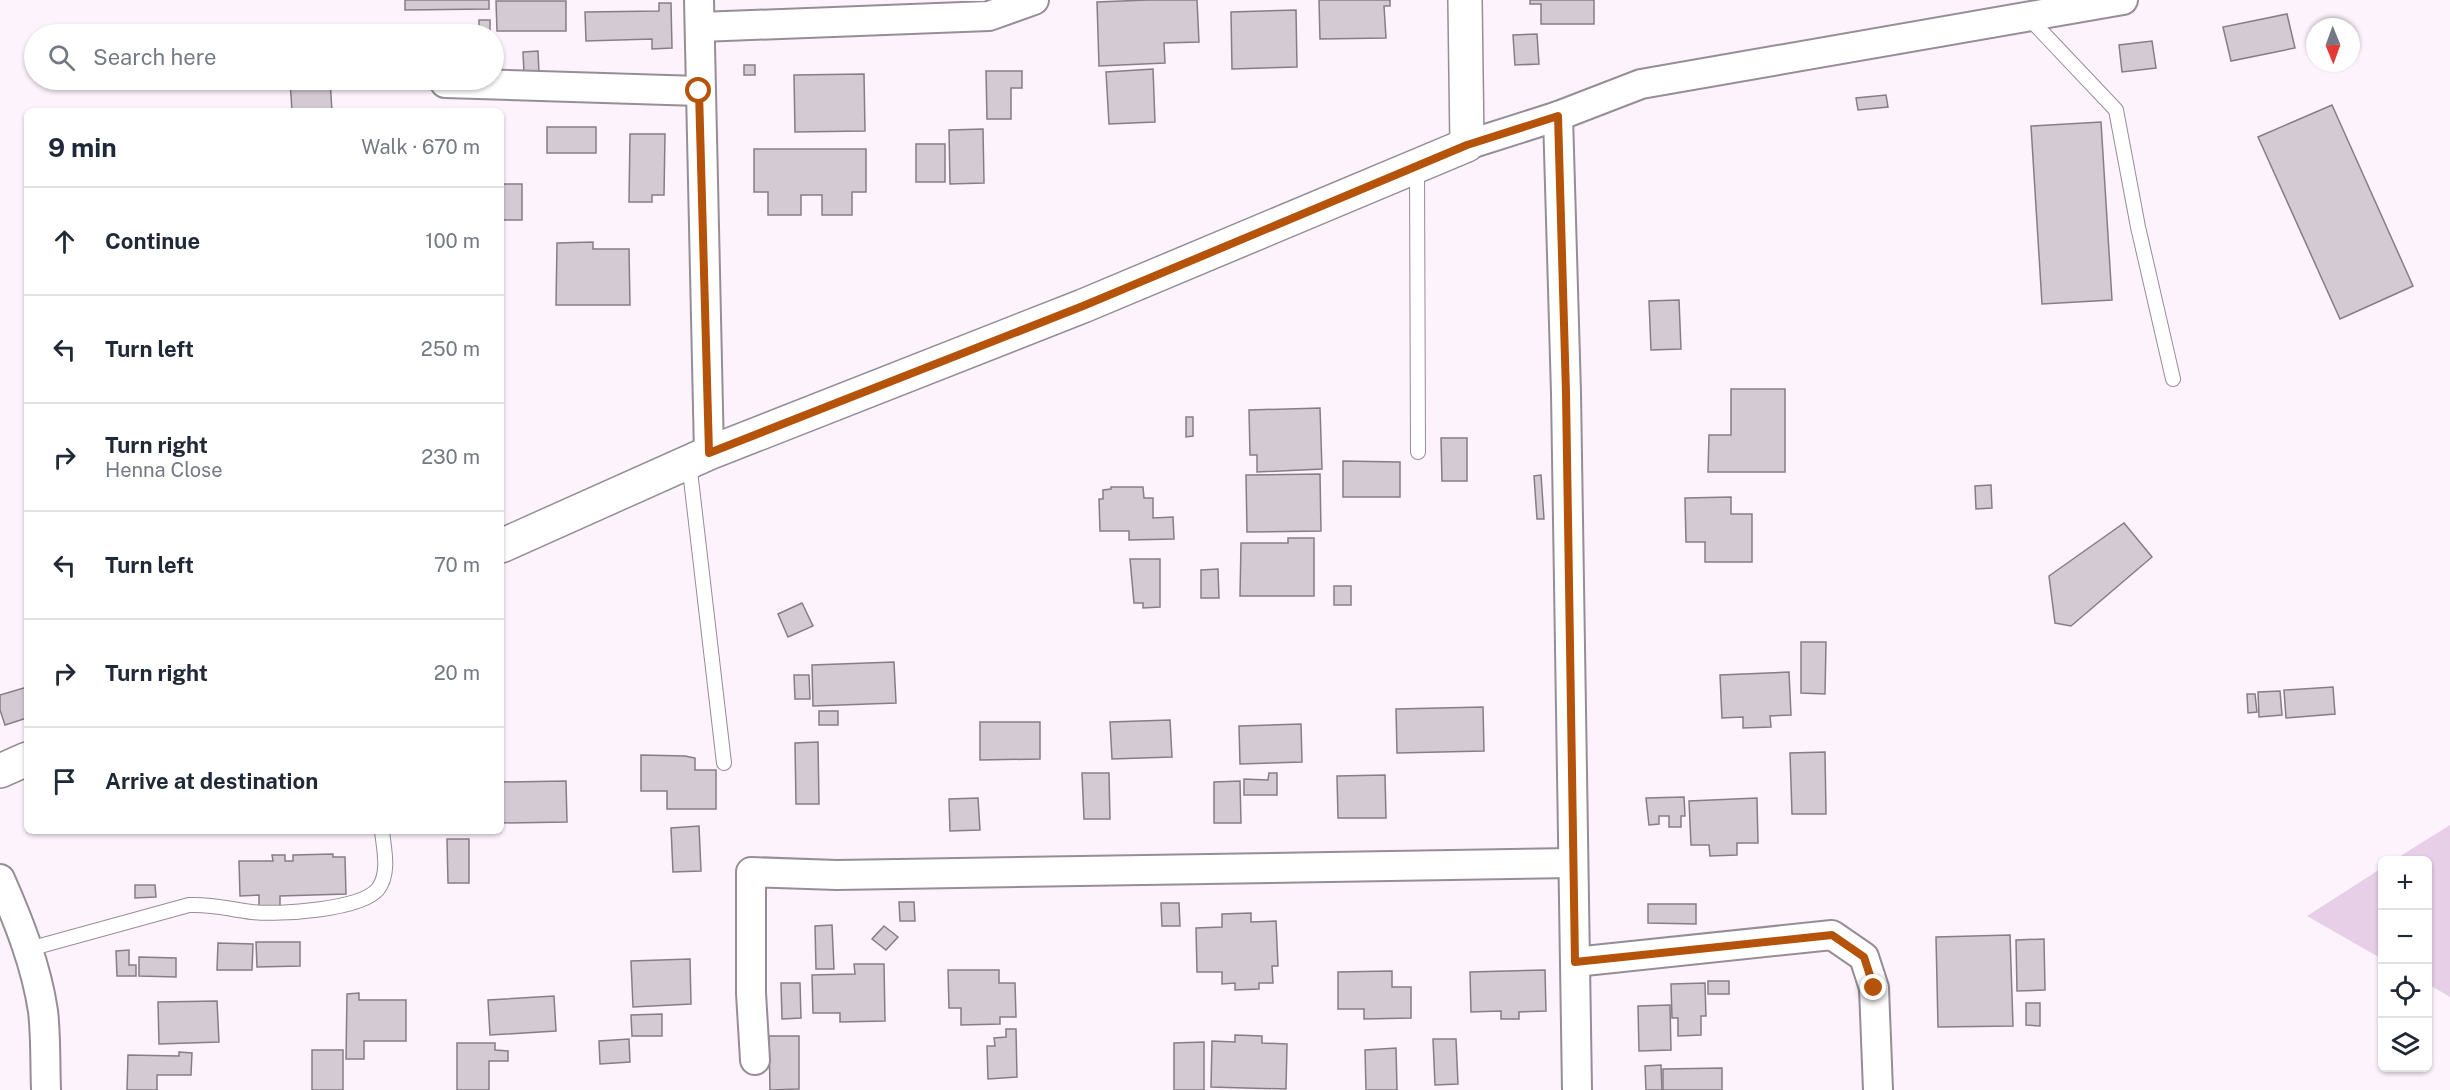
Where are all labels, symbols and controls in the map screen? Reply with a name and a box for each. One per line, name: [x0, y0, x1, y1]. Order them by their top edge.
north arrow: [2306, 18, 2360, 72]
search box: [24, 24, 504, 90]
icon: search: [45, 41, 78, 74]
text: Search here: [93, 44, 217, 70]
route start: [685, 77, 711, 103]
text: 9 min: [48, 132, 117, 163]
text: Walk · 670 m: [361, 135, 480, 159]
icon: ahead: [48, 225, 81, 258]
text: Continue: [105, 228, 200, 254]
text: 100 m: [425, 229, 480, 253]
icon: left: [48, 333, 81, 366]
text: Turn left: [105, 336, 194, 362]
text: 250 m: [421, 337, 480, 361]
text: Turn right: [105, 432, 208, 458]
icon: right: [48, 441, 81, 474]
text: 230 m: [421, 445, 480, 469]
text: Henna Close: [105, 458, 223, 482]
icon: left: [48, 549, 81, 582]
text: Turn left: [105, 552, 194, 578]
text: 70 m: [434, 553, 480, 577]
icon: right: [48, 657, 81, 690]
text: Turn right: [105, 660, 208, 686]
text: 20 m: [434, 661, 480, 685]
icon: arrive: [48, 765, 81, 798]
text: Arrive at destination: [105, 768, 318, 794]
map controls: [2378, 856, 2432, 1072]
button: +: [2378, 856, 2432, 910]
button: −: [2378, 910, 2432, 964]
button: locate: [2378, 964, 2432, 1018]
route end: [1860, 974, 1886, 1000]
button: layers: [2378, 1018, 2432, 1072]

